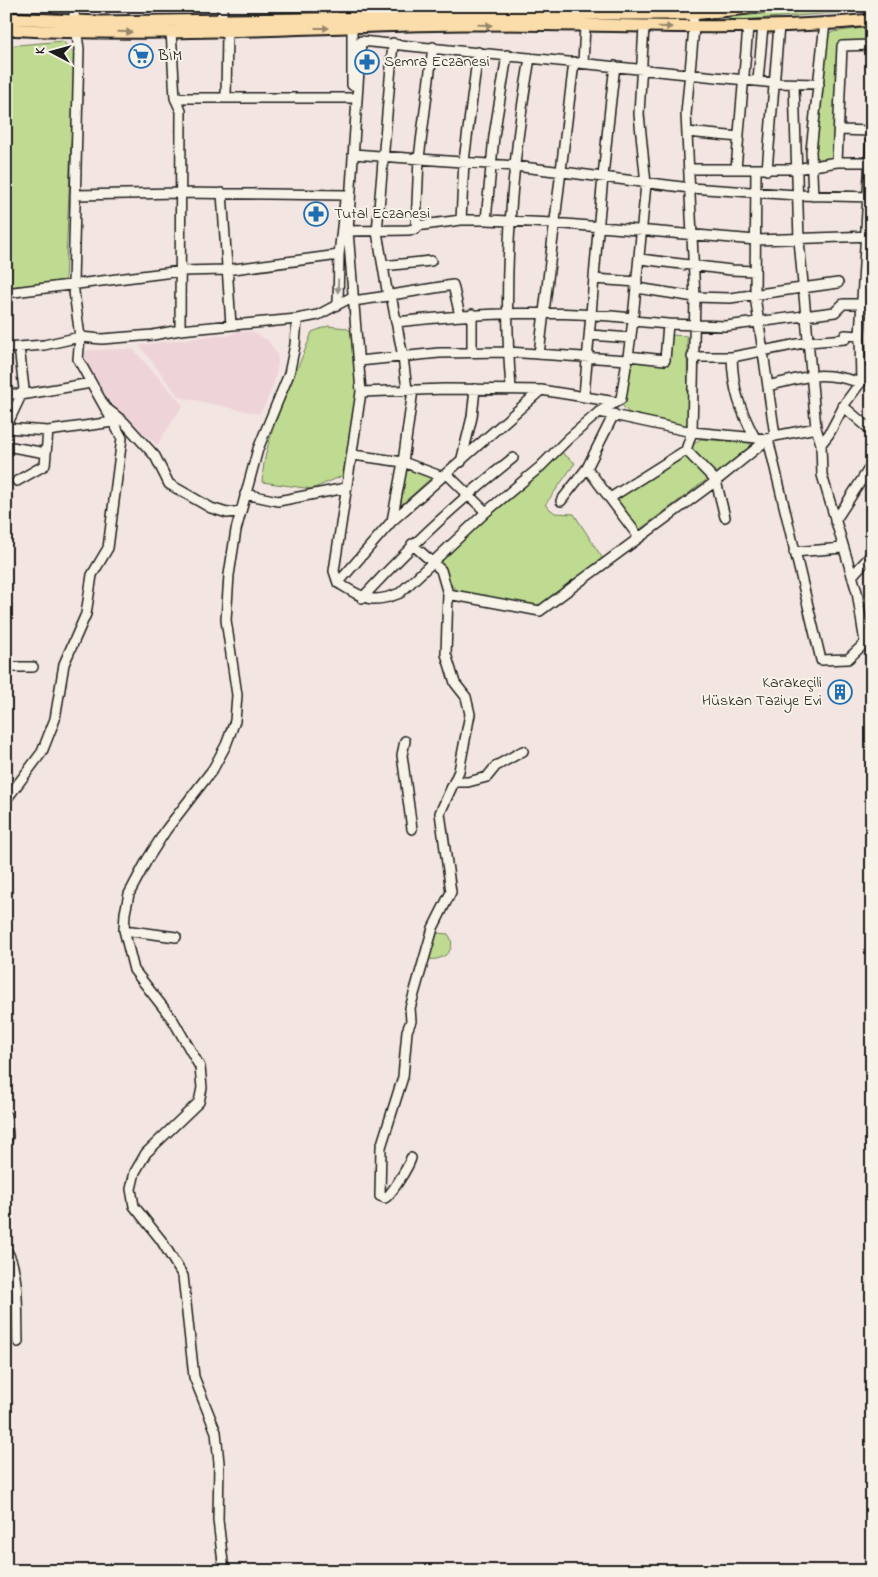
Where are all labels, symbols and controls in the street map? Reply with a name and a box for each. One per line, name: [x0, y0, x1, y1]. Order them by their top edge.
one-way arrow: [477, 21, 493, 29]
one-way arrow: [315, 24, 331, 32]
one-way arrow: [657, 24, 673, 32]
north arrow: [28, 28, 78, 78]
one-way arrow: [117, 28, 133, 36]
supermarket icon: BİM: [128, 43, 154, 69]
place label: BİM: [157, 44, 182, 68]
text: K: [30, 45, 51, 55]
pharmacy icon: Semra Eczanesi: [354, 49, 380, 75]
place label: Semra Eczanesi: [384, 50, 490, 74]
pharmacy icon: Tutal Eczanesi: [303, 201, 329, 227]
place label: Tutal Eczanesi: [334, 202, 430, 226]
one-way arrow: [334, 278, 342, 294]
place label: Karakeçili Hüskan Taziye Evi: [702, 671, 822, 713]
building icon: Karakeçili Hüskan Taziye Evi: [827, 679, 853, 705]

